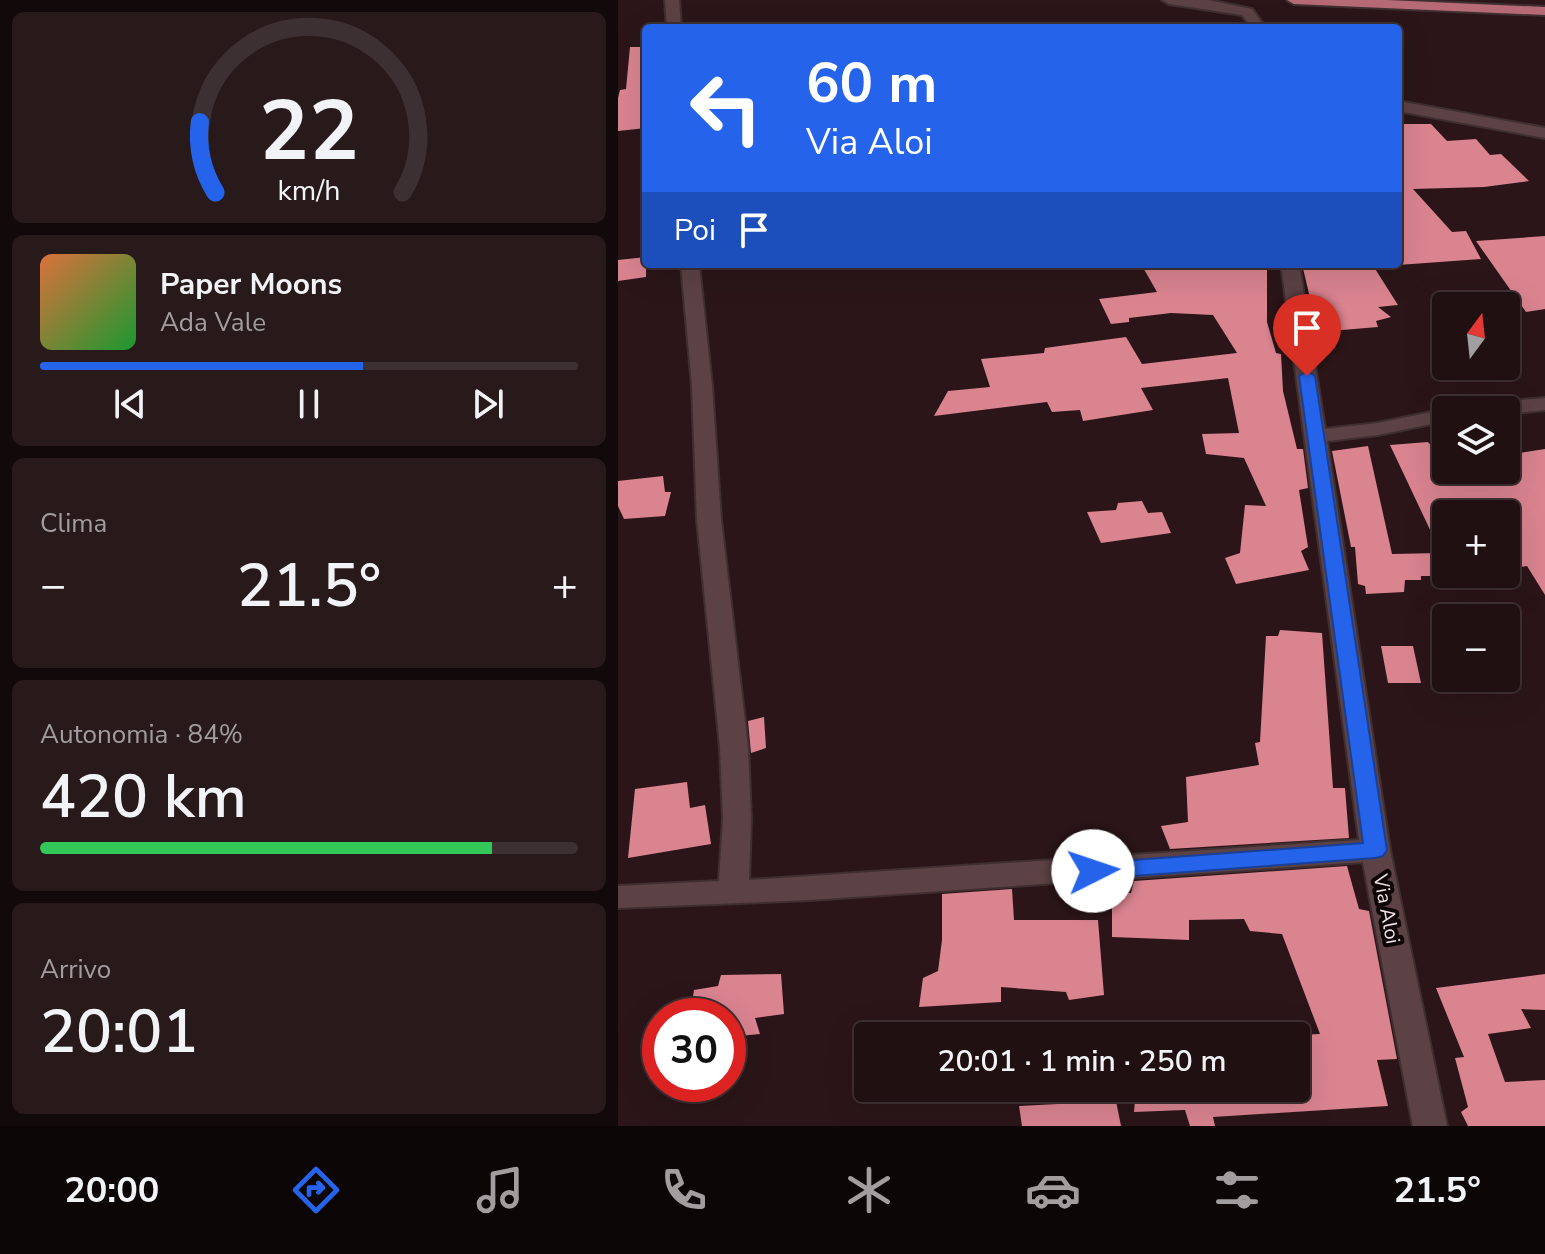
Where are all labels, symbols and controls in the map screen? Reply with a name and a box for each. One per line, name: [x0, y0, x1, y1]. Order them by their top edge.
text: 60 m: [806, 45, 937, 122]
icon: left: [674, 56, 778, 160]
text: 22: [259, 75, 359, 188]
text: Via Aloi: [806, 118, 933, 167]
text: km/h: [278, 172, 340, 211]
icon: arrive: [732, 208, 776, 252]
text: Poi: [674, 210, 716, 251]
text: Paper Moons: [160, 264, 342, 305]
north arrow: [1432, 292, 1520, 380]
map controls: [1432, 292, 1520, 692]
pin: [1273, 294, 1341, 376]
text: Ada Vale: [160, 305, 266, 340]
icon: arrive: [1285, 306, 1329, 350]
icon: previous: [108, 382, 152, 426]
icon: pause: [287, 382, 331, 426]
icon: next: [466, 382, 510, 426]
button: layers: [1432, 396, 1520, 484]
button: +: [1432, 500, 1520, 588]
text: Clima: [40, 506, 107, 541]
text: 21.5°: [237, 545, 381, 627]
text: −: [40, 556, 66, 616]
text: +: [552, 556, 578, 616]
button: −: [1432, 604, 1520, 692]
text: Autonomia · 84%: [40, 717, 243, 752]
text: 420 km: [40, 756, 247, 838]
position arrow: [1051, 829, 1135, 913]
street label: Via Aloi: [1366, 871, 1406, 946]
text: Arrivo: [40, 952, 111, 987]
text: 20:01: [40, 991, 198, 1073]
speed limit sign: 30: [642, 998, 746, 1102]
text: 20:01 · 1 min · 250 m: [937, 1041, 1227, 1082]
icon: directions: [288, 1162, 344, 1218]
icon: music: [472, 1162, 528, 1218]
icon: phone: [656, 1162, 712, 1218]
icon: climate: [841, 1162, 897, 1218]
icon: car: [1025, 1162, 1081, 1218]
icon: filters: [1209, 1162, 1265, 1218]
text: 20:00: [64, 1166, 159, 1215]
text: 21.5°: [1393, 1166, 1481, 1215]

